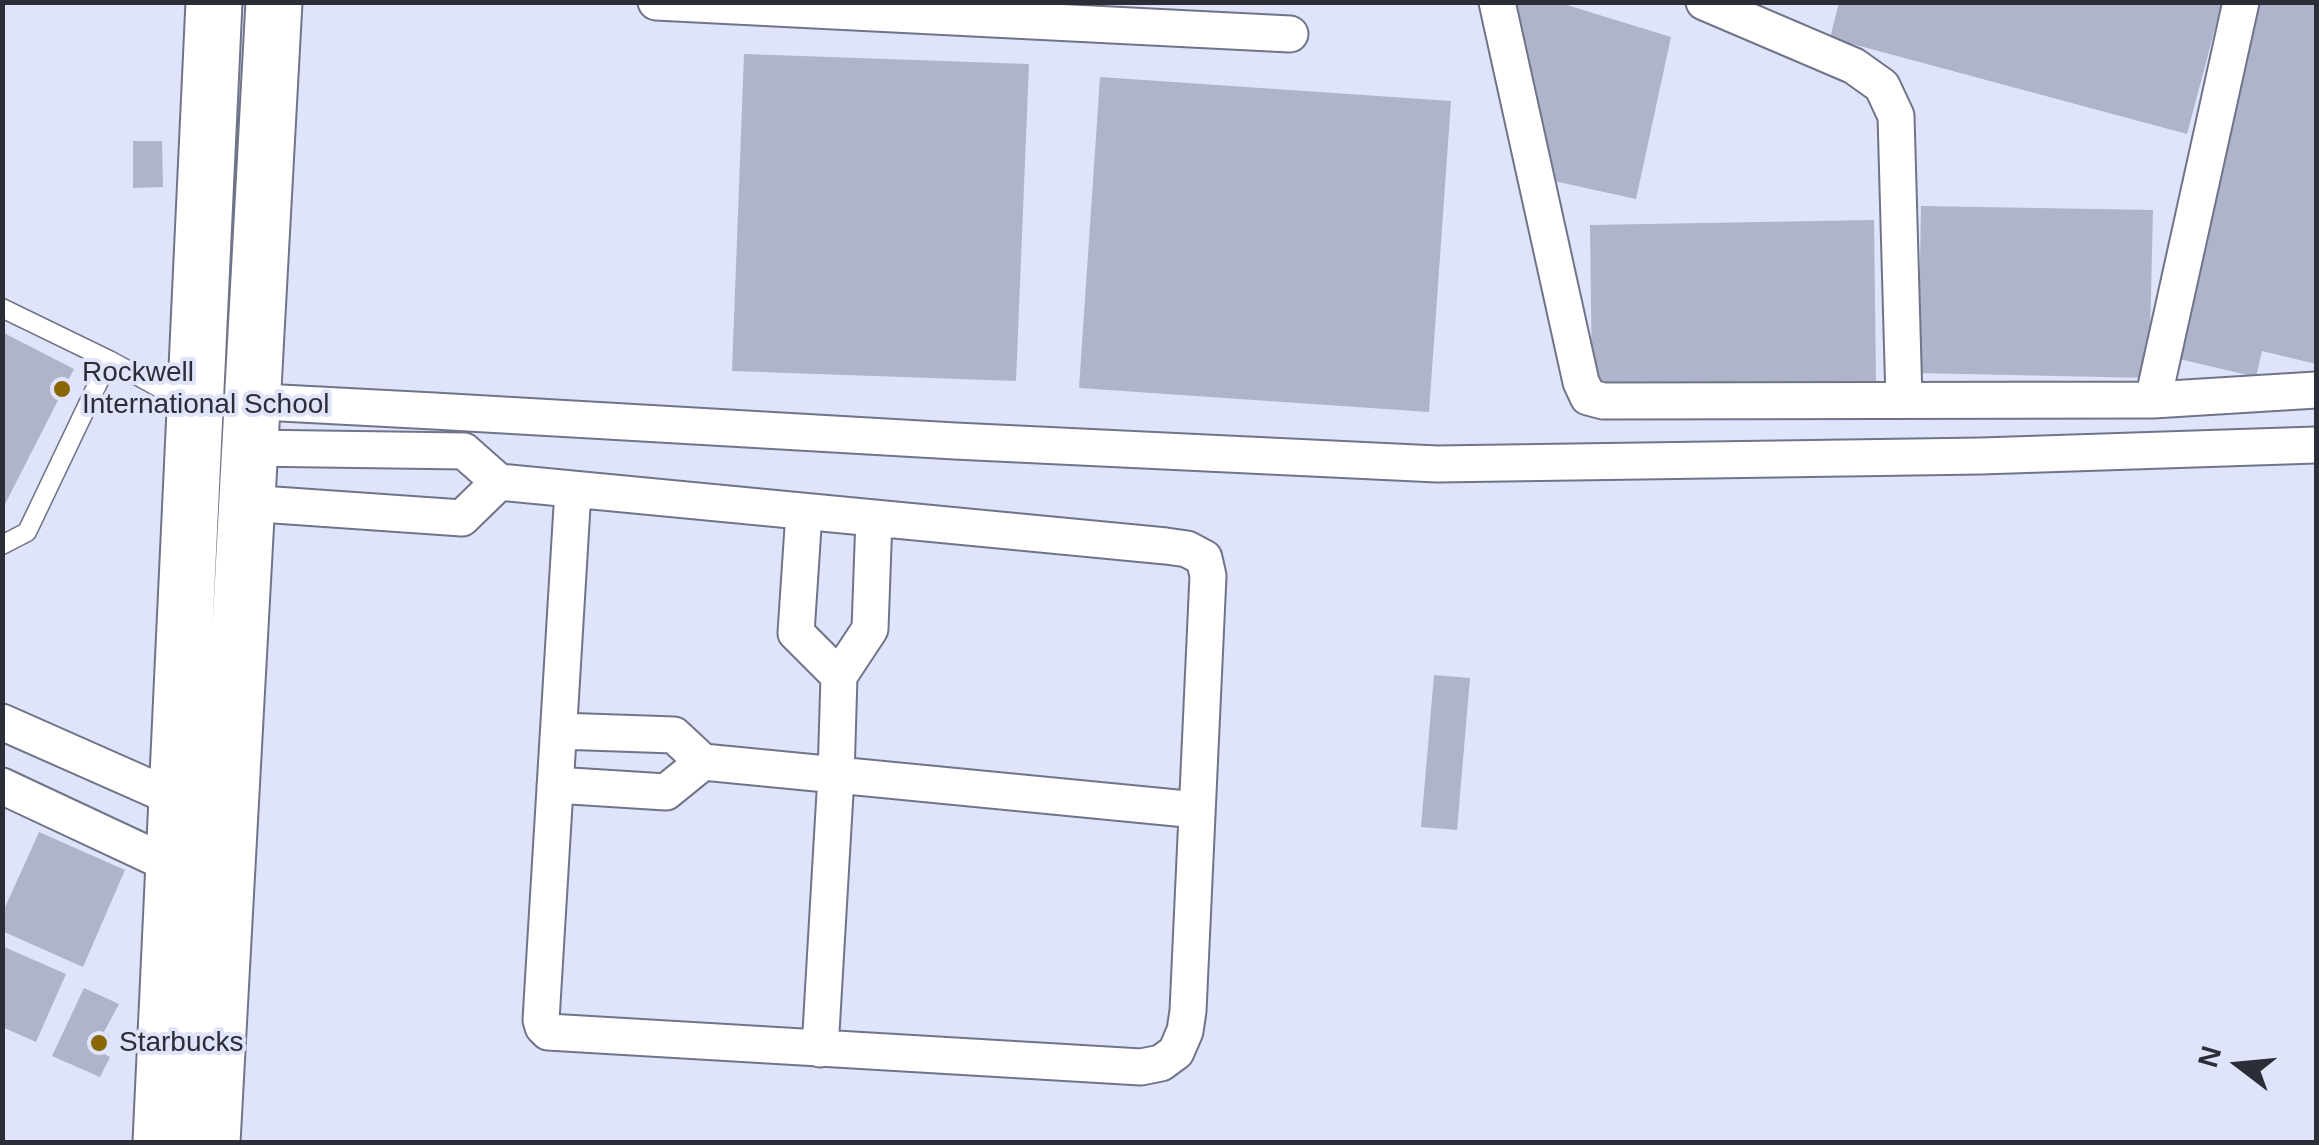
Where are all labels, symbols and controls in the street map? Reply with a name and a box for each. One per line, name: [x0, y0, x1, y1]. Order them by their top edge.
place label: Rockwell International School: [82, 356, 330, 422]
marker: Rockwell International School: [51, 378, 73, 400]
north arrow: [2189, 1015, 2289, 1115]
place label: Starbucks: [119, 1026, 243, 1060]
marker: Starbucks: [88, 1032, 110, 1054]
text: N: [2192, 1043, 2227, 1071]

